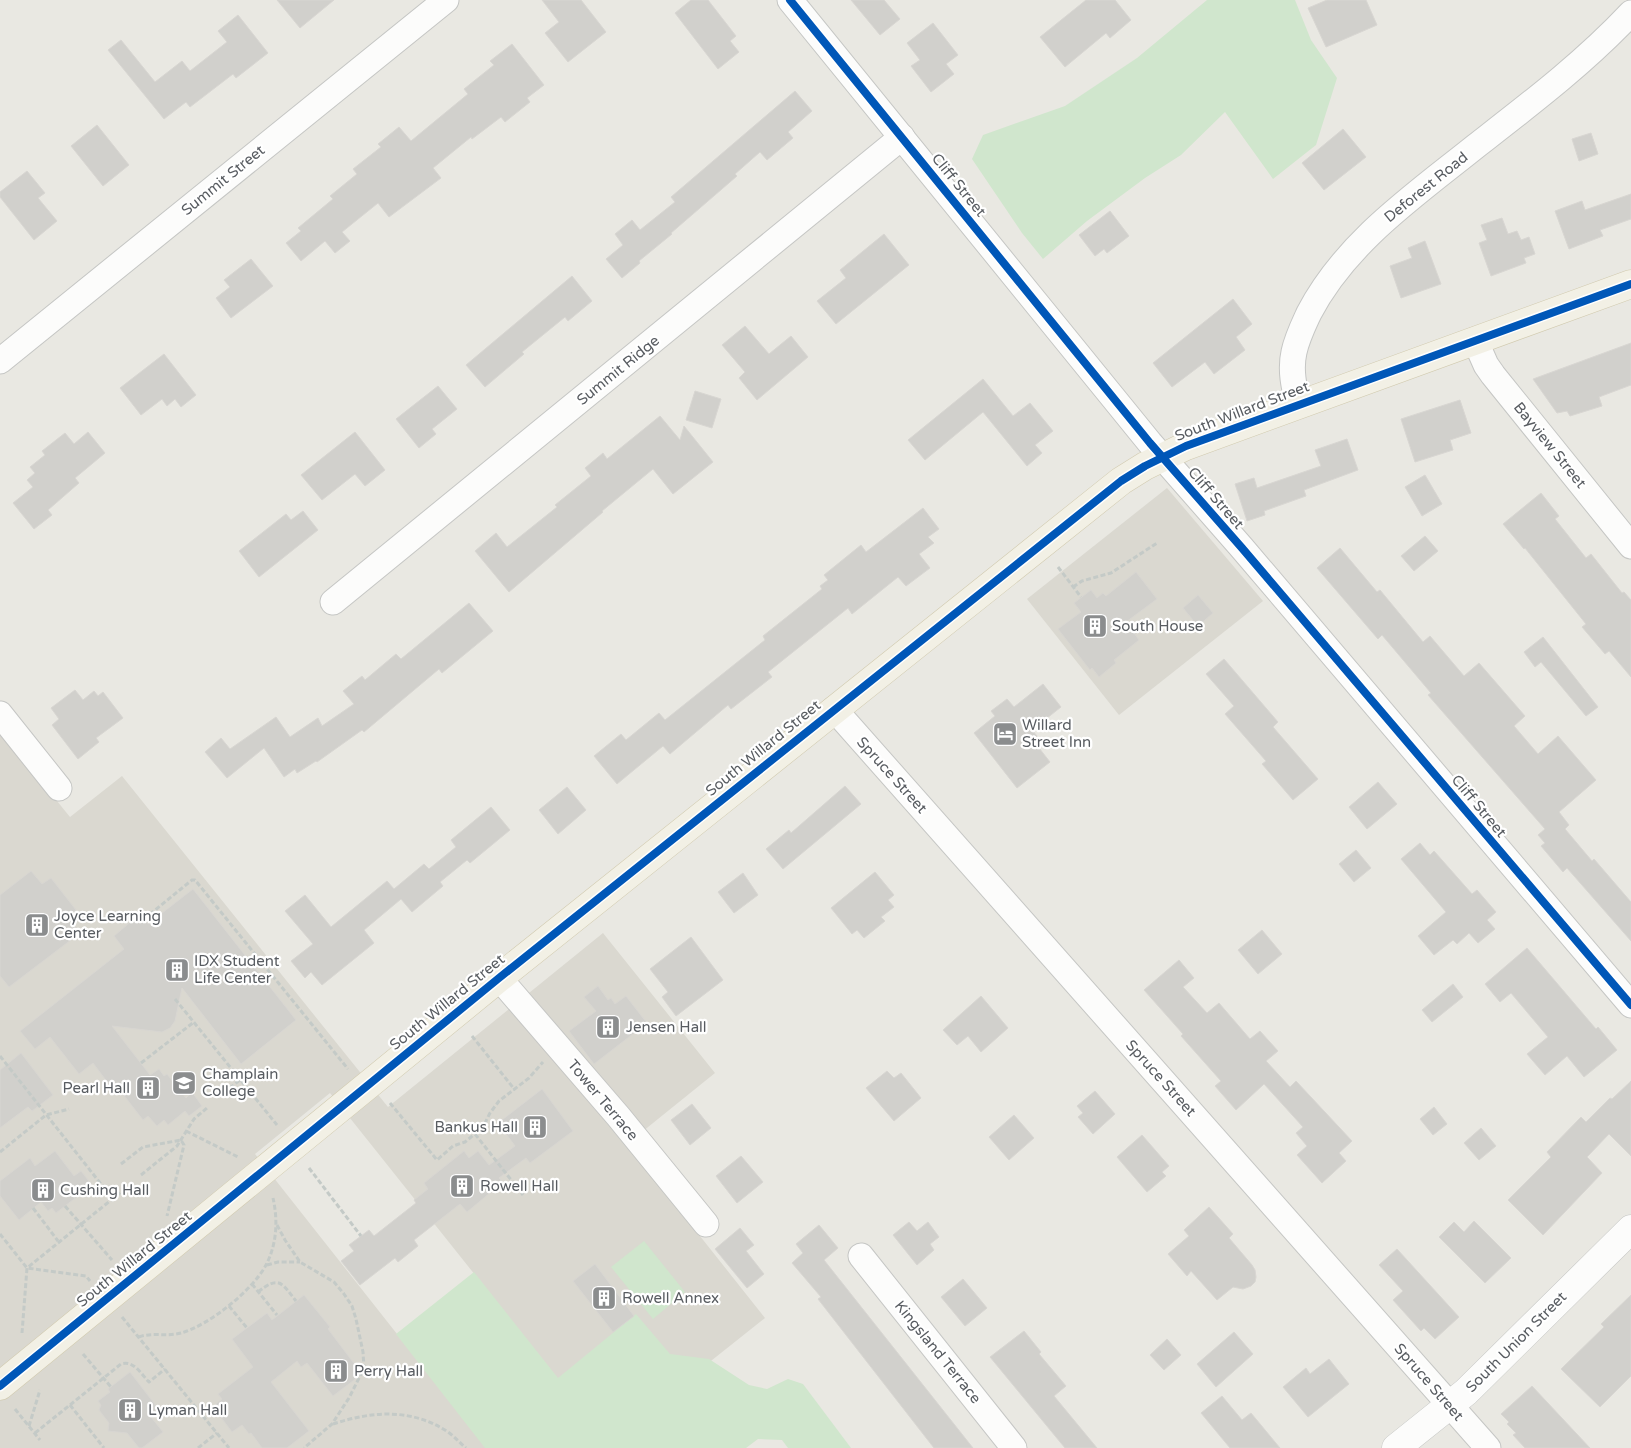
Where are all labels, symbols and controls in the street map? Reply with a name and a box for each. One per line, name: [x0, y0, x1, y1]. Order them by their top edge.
street label: Summit Street: [178, 141, 269, 219]
street label: Deforest Road: [1381, 148, 1471, 226]
street label: Cliff Street: [928, 150, 990, 221]
street label: Summit Ridge: [573, 331, 663, 409]
street label: South Willard Street: [1172, 377, 1312, 445]
street label: Bayview Street: [1510, 398, 1590, 492]
street label: Cliff Street: [1184, 463, 1248, 533]
building icon: South House: [1082, 613, 1108, 639]
place label: South House: [1112, 617, 1203, 635]
street label: South Willard Street: [702, 696, 824, 800]
place label: Willard Street Inn: [1022, 716, 1091, 751]
hotel icon: Willard Street Inn: [992, 721, 1018, 747]
street label: Spruce Street: [853, 733, 931, 817]
street label: Cliff Street: [1448, 771, 1511, 841]
place label: Joyce Learning Center: [54, 907, 161, 942]
building icon: Joyce Learning Center: [24, 912, 50, 938]
street label: South Willard Street: [386, 950, 508, 1054]
place label: IDX Student Life Center: [194, 952, 280, 987]
building icon: IDX Student Life Center: [164, 957, 190, 983]
building icon: Jensen Hall: [595, 1014, 621, 1040]
place label: Jensen Hall: [626, 1018, 707, 1036]
street label: Spruce Street: [1122, 1036, 1200, 1120]
street label: Tower Terrace: [564, 1056, 642, 1144]
place label: Champlain College: [202, 1065, 278, 1100]
school or university icon: Champlain College: [171, 1070, 197, 1096]
building icon: Pearl Hall: [135, 1075, 161, 1101]
place label: Pearl Hall: [63, 1079, 130, 1097]
building icon: Bankus Hall: [522, 1114, 548, 1140]
place label: Bankus Hall: [434, 1118, 518, 1136]
building icon: Rowell Hall: [449, 1173, 475, 1199]
building icon: Cushing Hall: [30, 1177, 56, 1203]
place label: Rowell Hall: [480, 1177, 559, 1195]
place label: Cushing Hall: [60, 1181, 149, 1199]
street label: South Willard Street: [73, 1207, 195, 1311]
building icon: Rowell Annex: [591, 1285, 617, 1311]
street label: South Union Street: [1462, 1288, 1570, 1396]
place label: Rowell Annex: [622, 1289, 719, 1307]
street label: Kingsland Terrace: [891, 1297, 985, 1407]
street label: Spruce Street: [1390, 1340, 1468, 1425]
building icon: Perry Hall: [323, 1358, 349, 1384]
place label: Perry Hall: [354, 1362, 423, 1380]
building icon: Lyman Hall: [117, 1397, 143, 1423]
place label: Lyman Hall: [148, 1401, 227, 1419]

